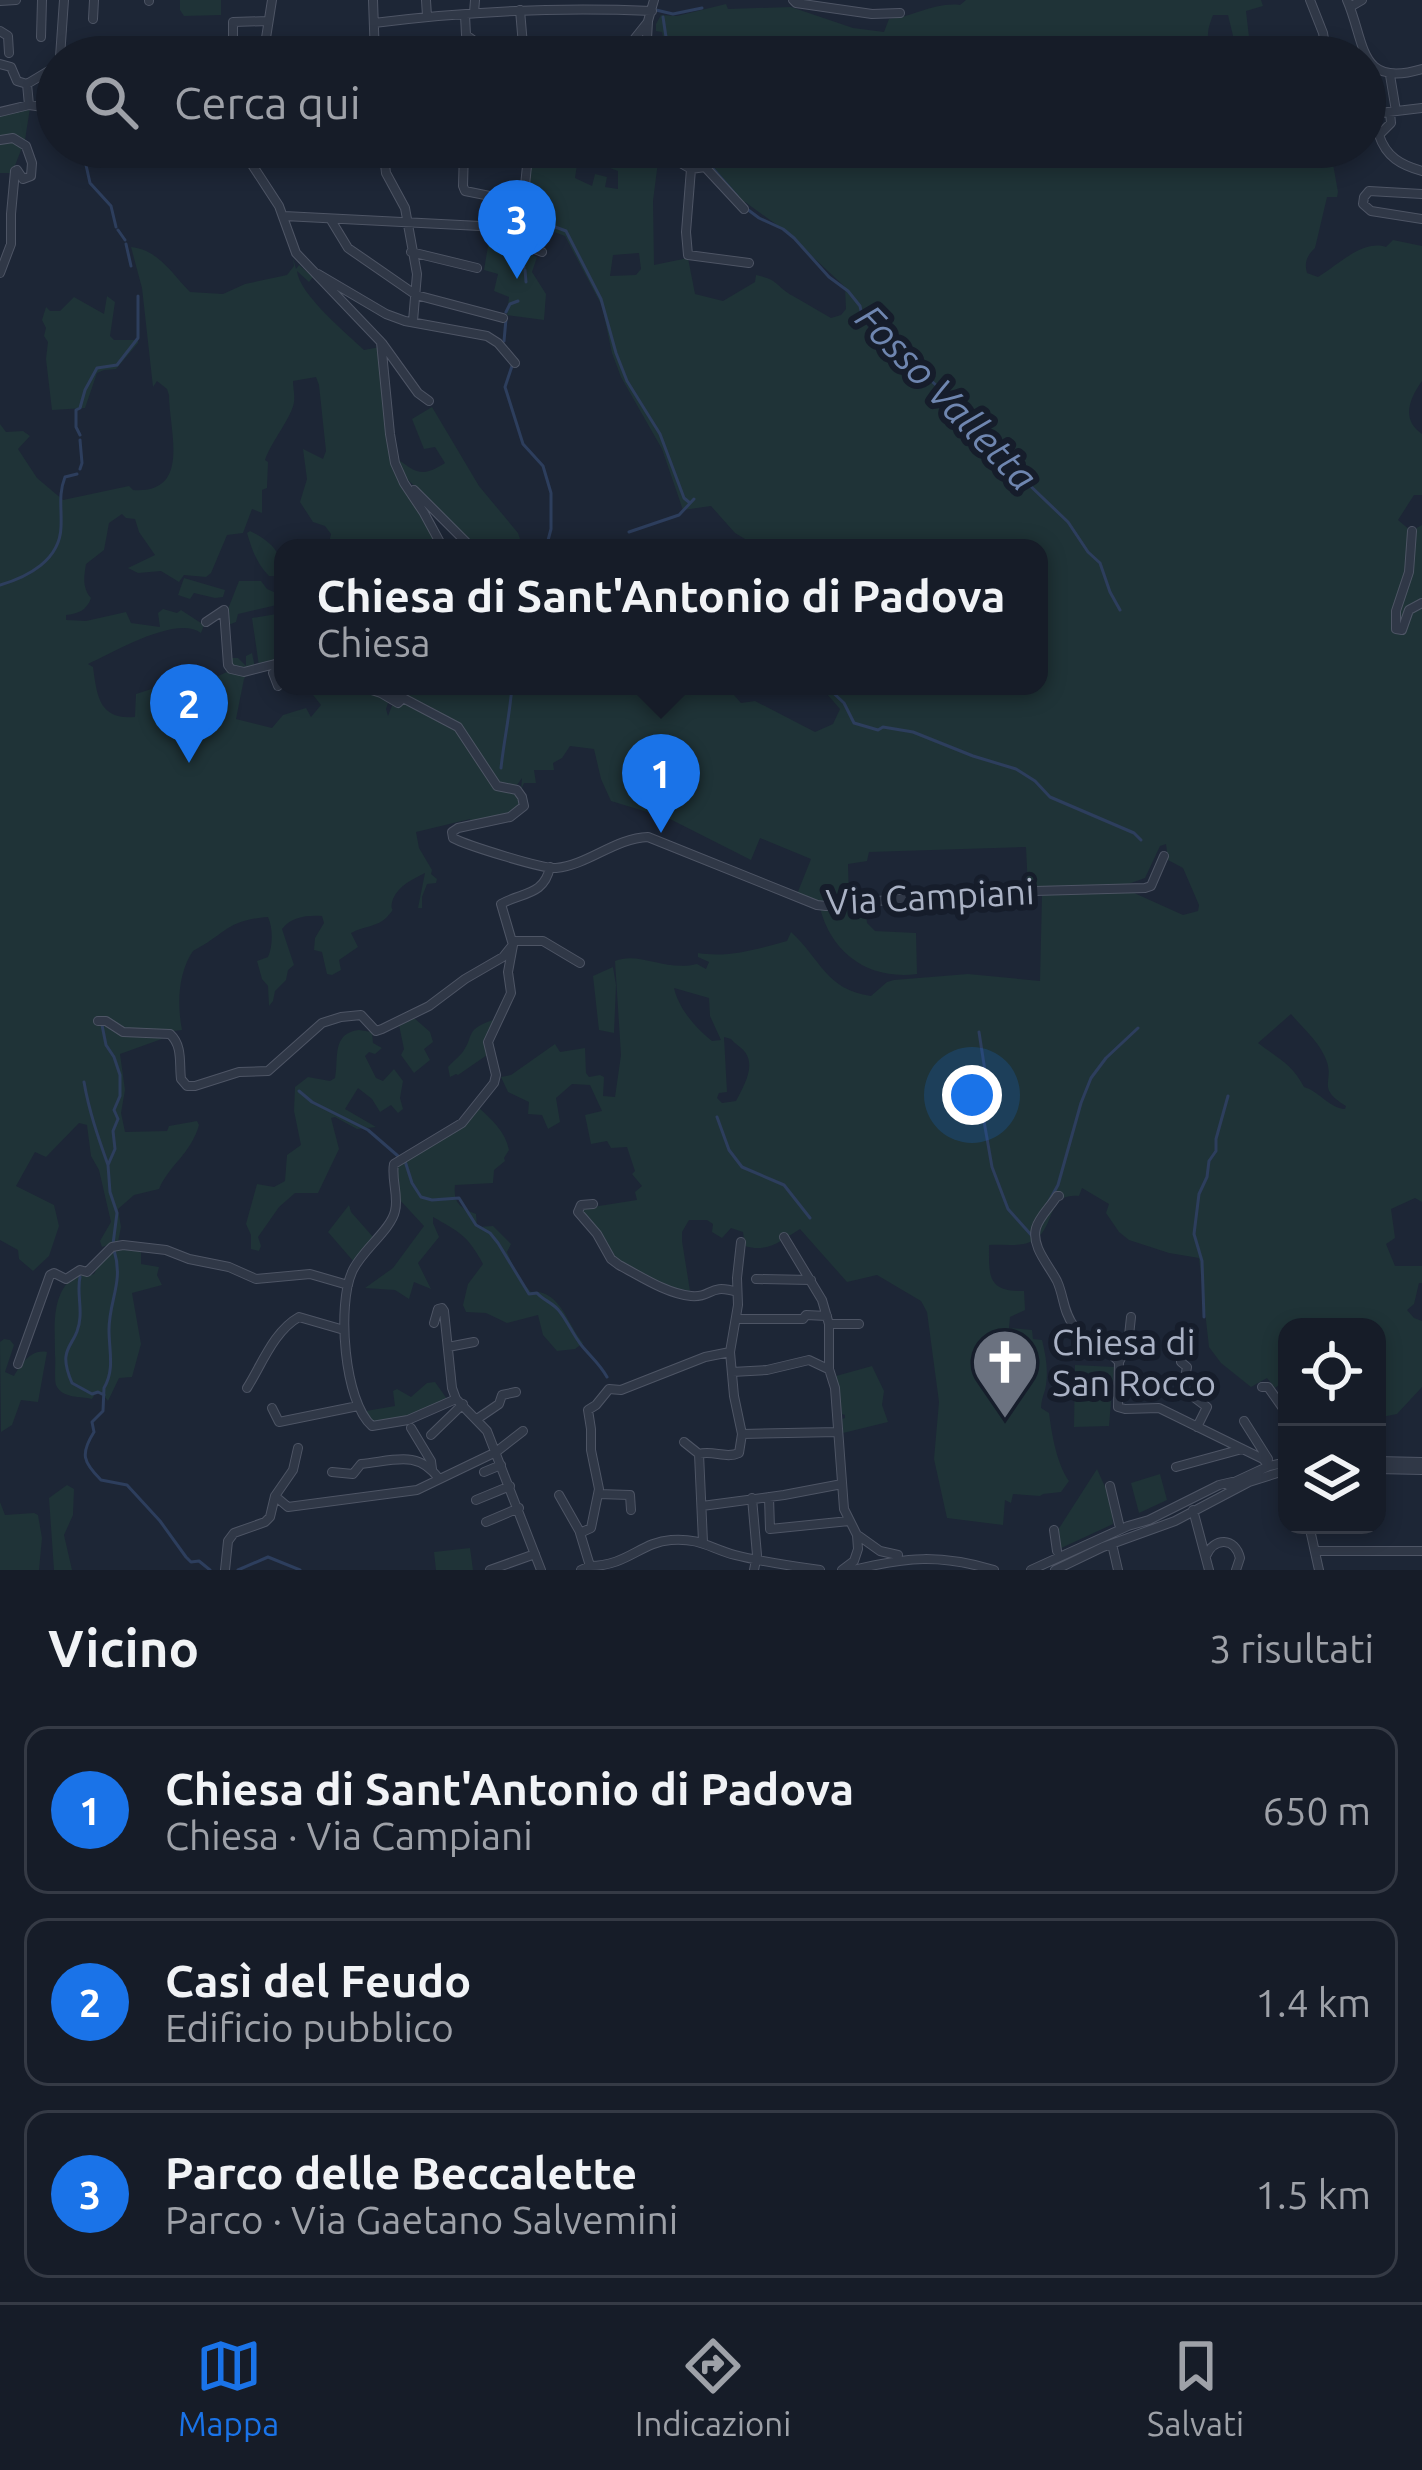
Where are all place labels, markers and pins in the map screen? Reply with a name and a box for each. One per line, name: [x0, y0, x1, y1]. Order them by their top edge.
pin: 3: [478, 180, 556, 279]
pin: 2: [150, 664, 228, 763]
pin: 1: [622, 734, 700, 833]
place label: Chiesa di San Rocco: [1052, 1321, 1216, 1403]
church icon: Chiesa di San Rocco: [970, 1327, 1040, 1421]

